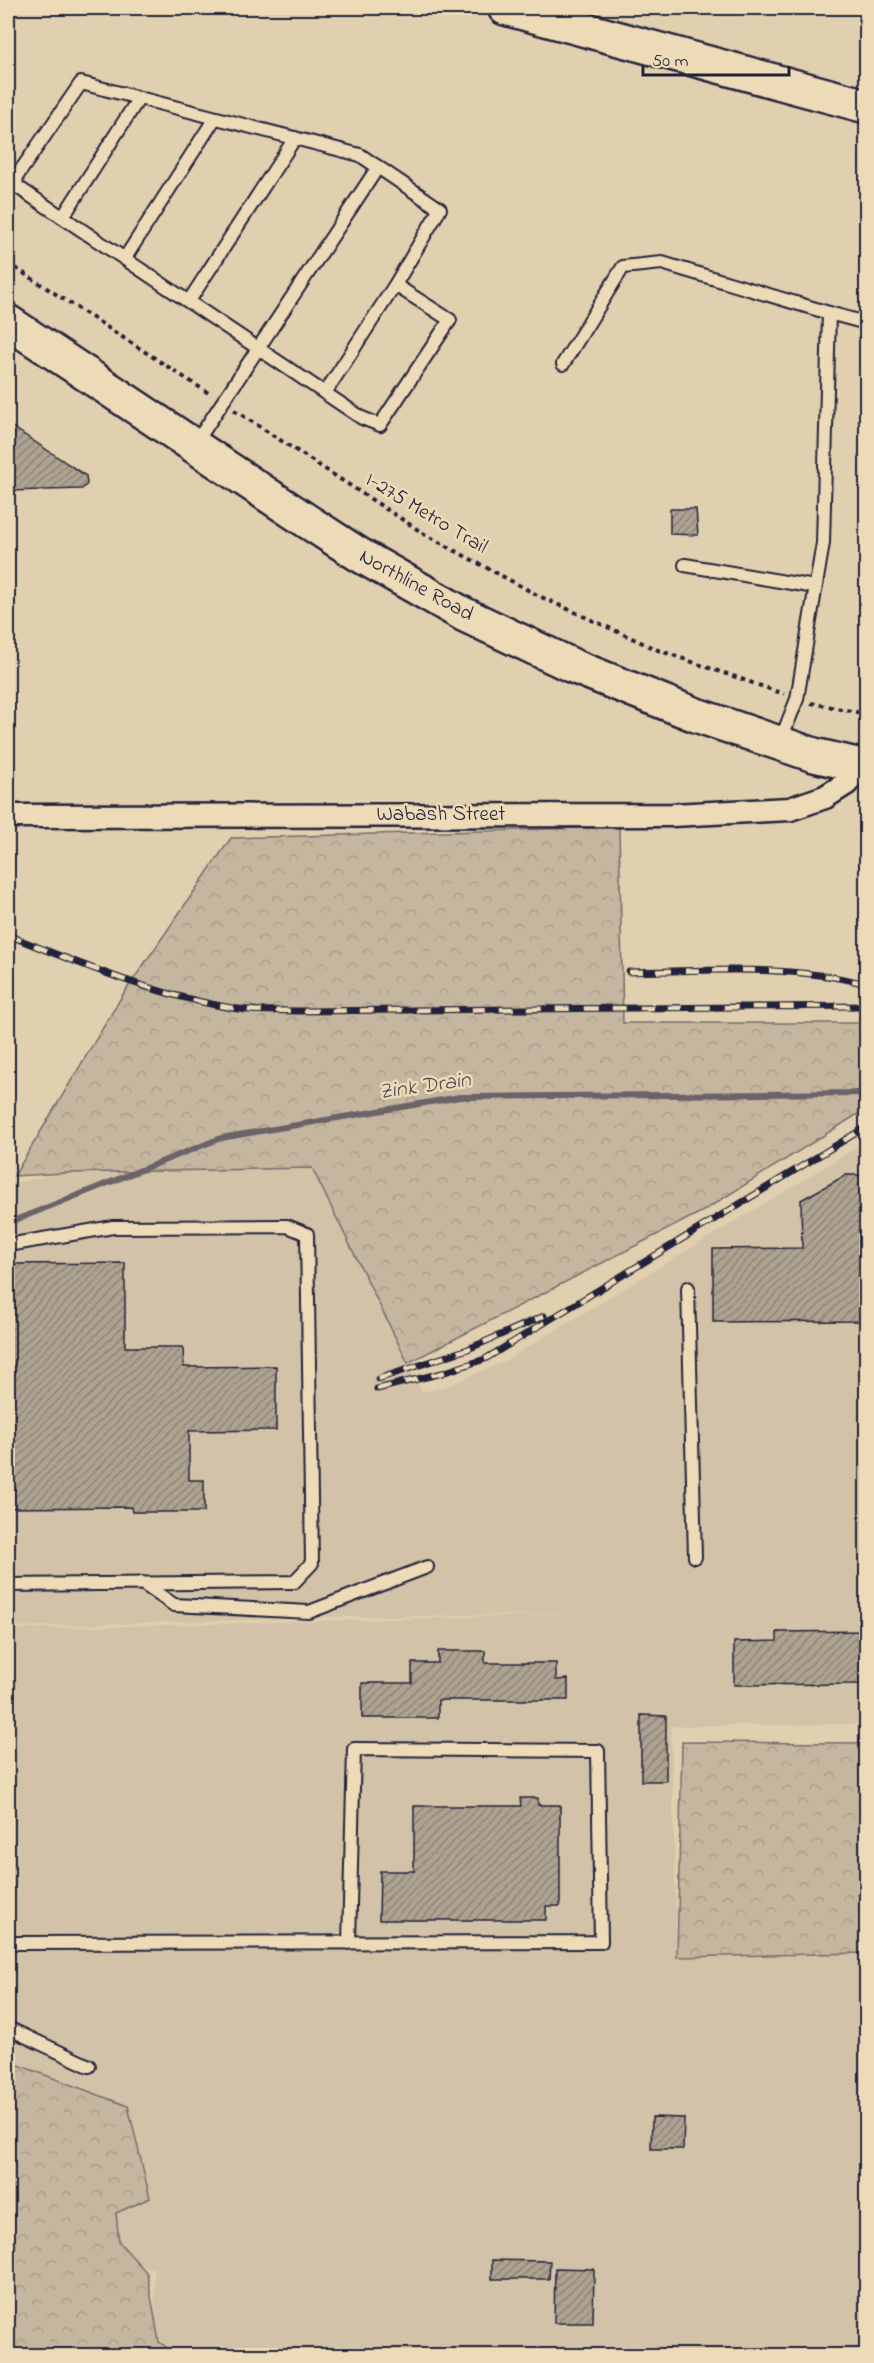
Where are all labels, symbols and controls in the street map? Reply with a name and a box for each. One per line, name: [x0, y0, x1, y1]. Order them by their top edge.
scale bar: [643, 39, 788, 77]
text: 50 m: [652, 49, 689, 75]
street label: I-275 Metro Trail: [359, 466, 493, 562]
street label: Northline Road: [353, 542, 479, 630]
street label: Wabash Street: [377, 800, 505, 830]
water label: Zink Drain: [377, 1065, 474, 1109]

